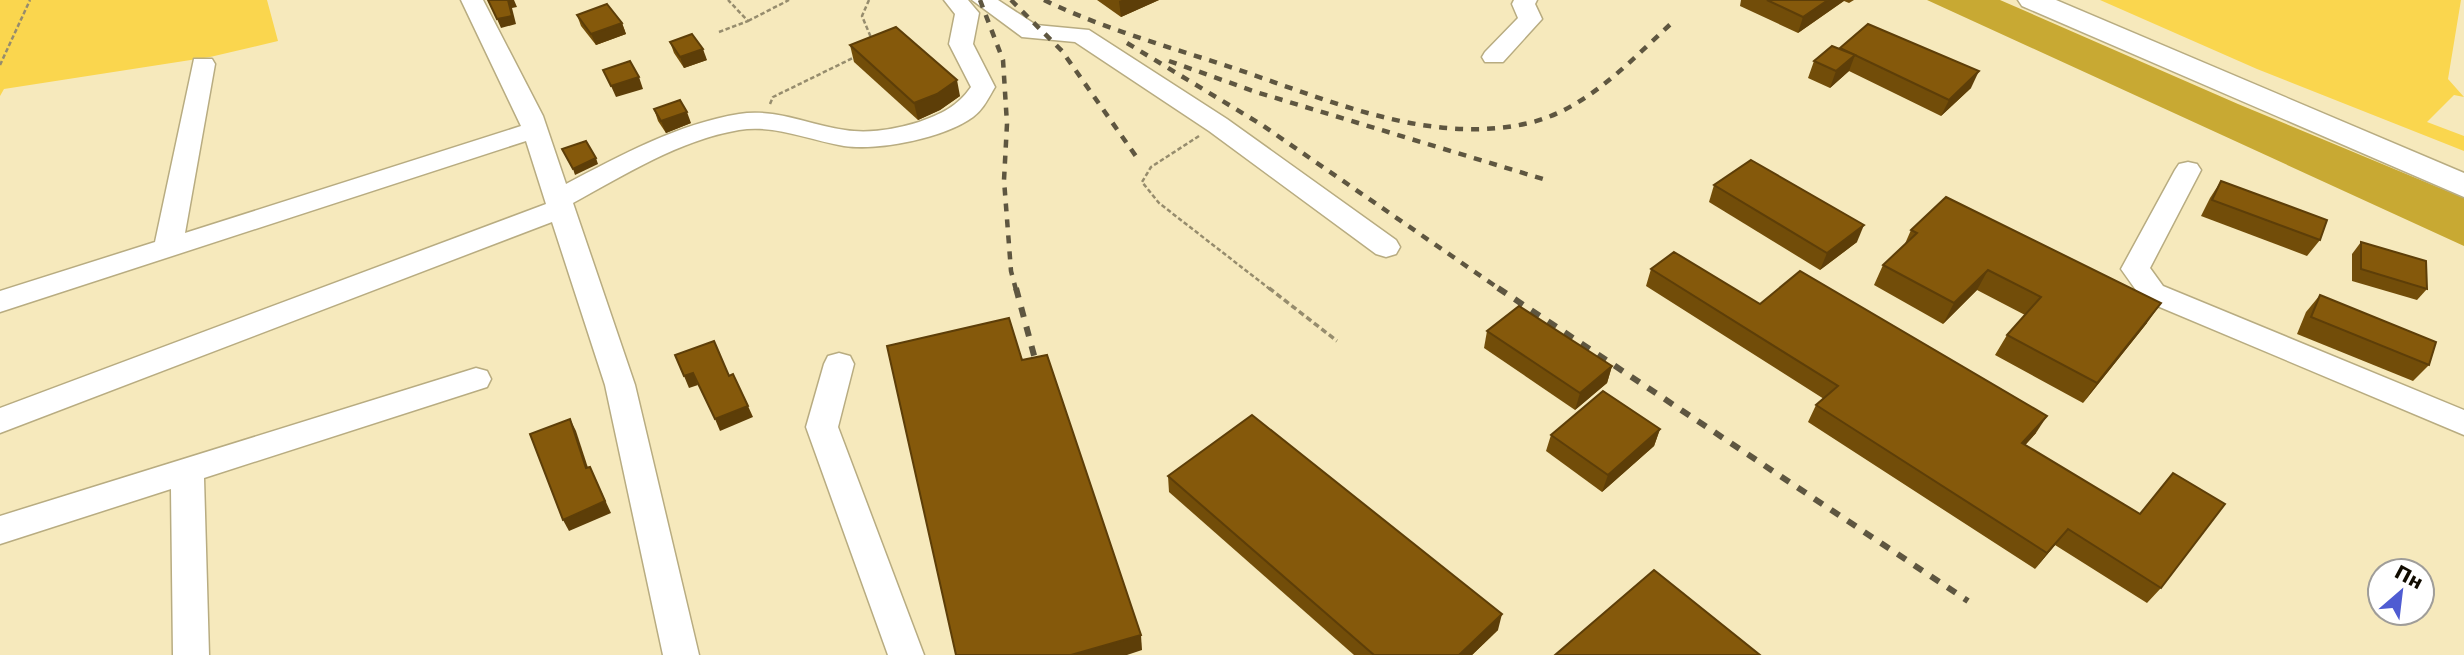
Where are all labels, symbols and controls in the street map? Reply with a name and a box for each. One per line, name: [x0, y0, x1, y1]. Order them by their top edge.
north arrow: [2366, 557, 2436, 627]
text: Пн: [2391, 560, 2427, 594]

